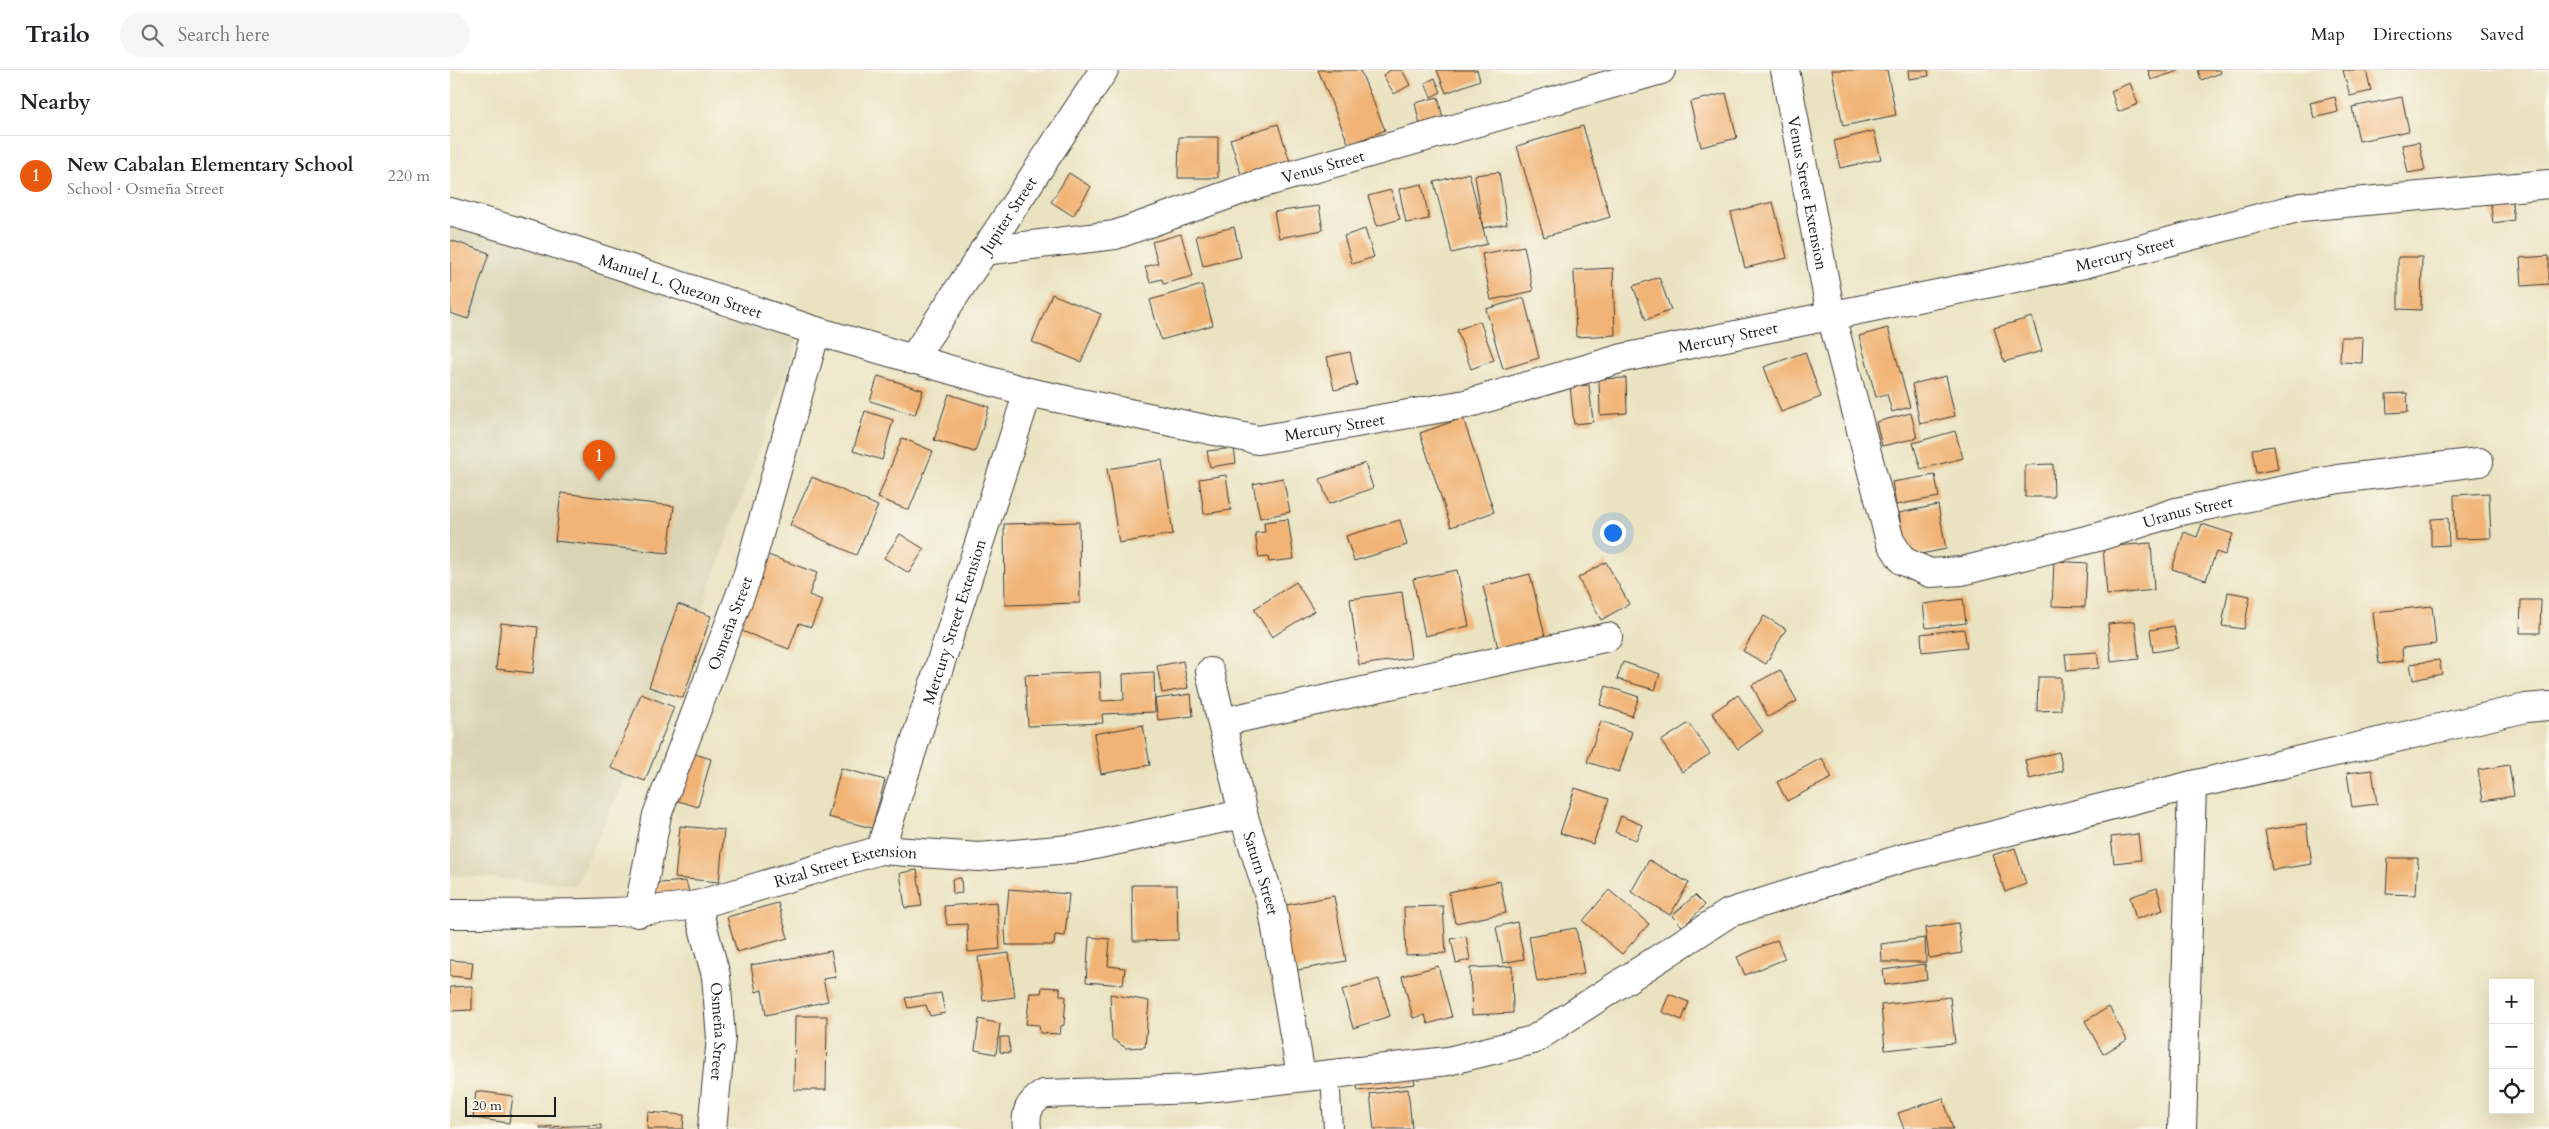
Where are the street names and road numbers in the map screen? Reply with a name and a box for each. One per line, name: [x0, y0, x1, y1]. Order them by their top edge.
street label: Venus Street Extension: [1782, 114, 1832, 272]
street label: Venus Street: [1279, 145, 1367, 189]
street label: Jupiter Street: [974, 173, 1042, 260]
street label: Mercury Street: [2074, 231, 2177, 277]
street label: Manuel L. Quezon Street: [596, 249, 765, 324]
street label: Mercury Street: [1676, 317, 1780, 359]
street label: Mercury Street: [1283, 408, 1386, 447]
street label: Uranus Street: [2140, 491, 2235, 534]
street label: Mercury Street Extension: [918, 536, 992, 707]
street label: Osmeña Street: [703, 573, 758, 674]
street label: Saturn Street: [1237, 829, 1284, 917]
street label: Rizal Street Extension: [772, 840, 918, 893]
street label: Osmeña Street: [705, 981, 731, 1081]

